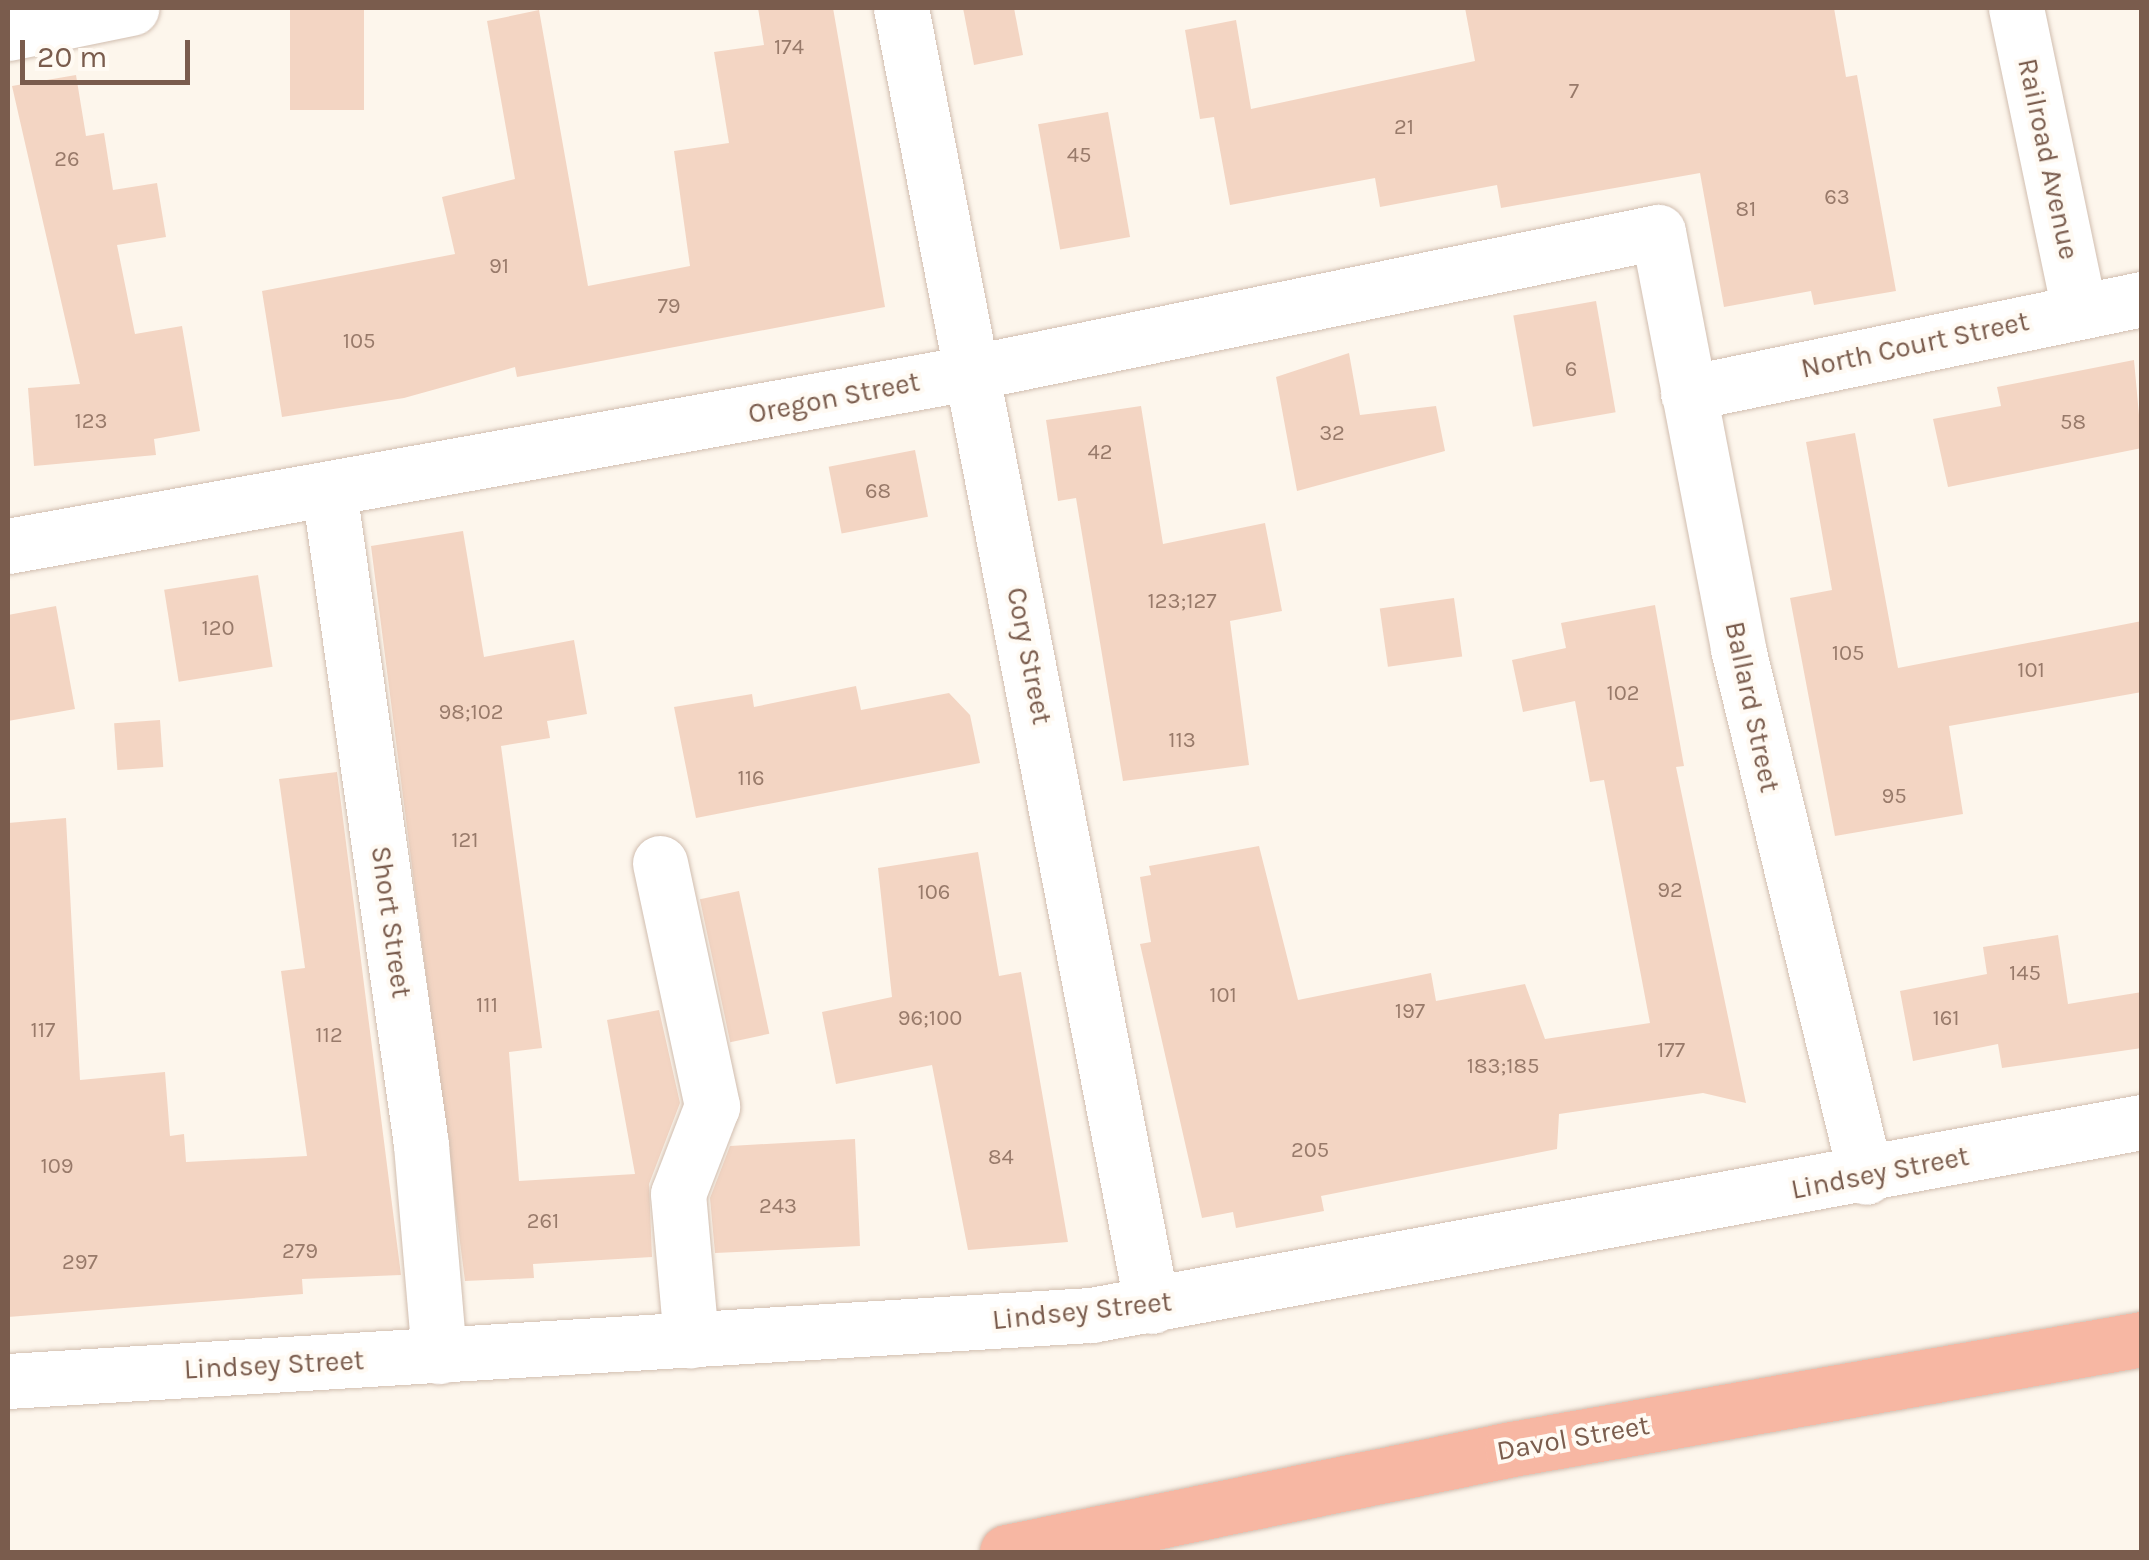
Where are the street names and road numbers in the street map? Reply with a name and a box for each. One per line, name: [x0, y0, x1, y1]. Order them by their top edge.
street label: Railroad Avenue: [2010, 55, 2086, 263]
street label: North Court Street: [1798, 304, 2032, 386]
street label: Oregon Street: [745, 365, 923, 431]
street label: Cory Street: [999, 585, 1059, 727]
street label: Ballard Street: [1717, 618, 1787, 796]
street label: Short Street: [364, 844, 418, 1000]
street label: Lindsey Street: [1788, 1139, 1972, 1207]
street label: Lindsey Street: [990, 1285, 1174, 1337]
street label: Lindsey Street: [183, 1343, 365, 1387]
street label: Davol Street: [1494, 1408, 1652, 1468]

